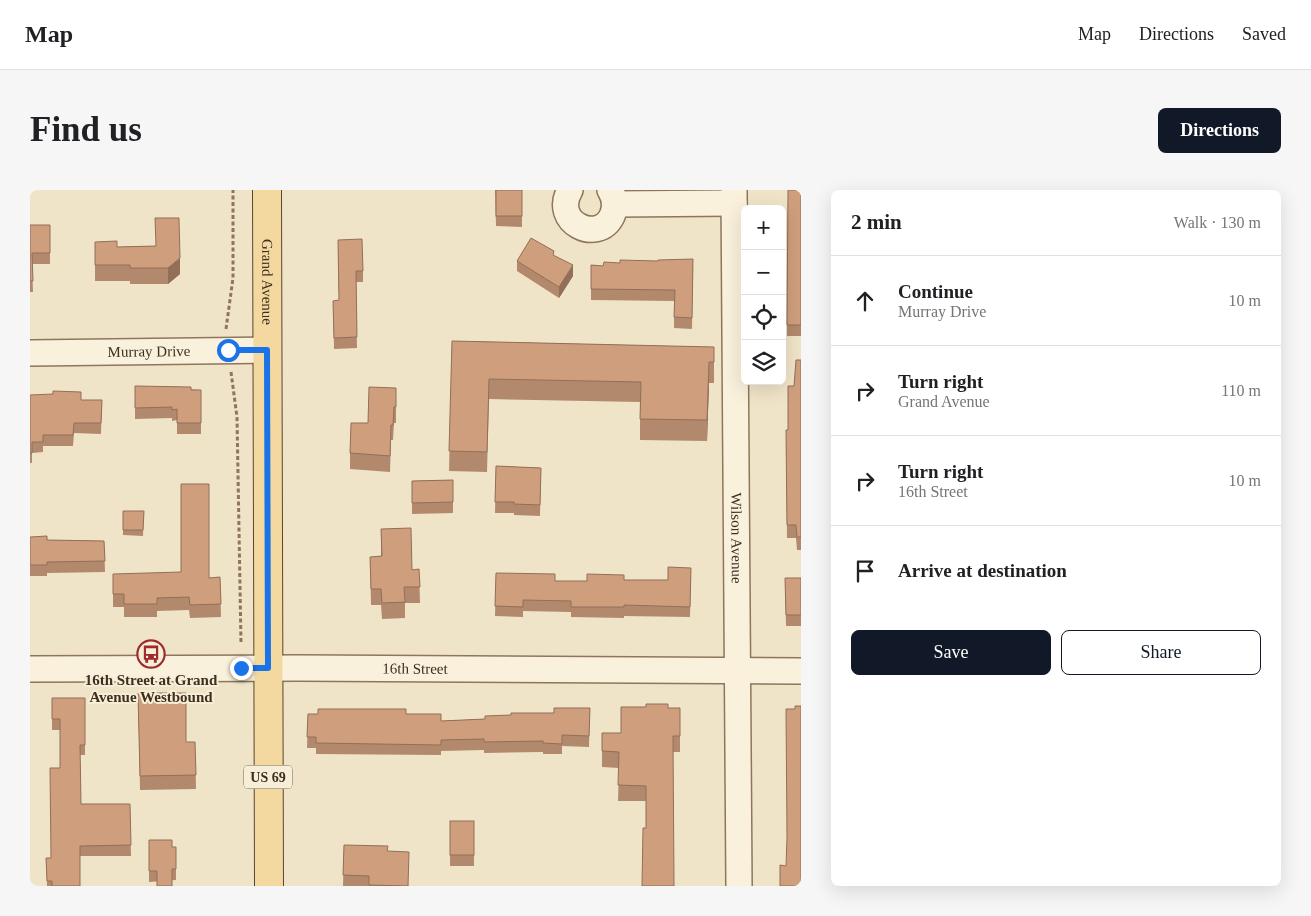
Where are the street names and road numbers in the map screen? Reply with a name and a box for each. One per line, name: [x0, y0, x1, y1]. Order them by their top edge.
street label: Grand Avenue: [259, 239, 275, 325]
street label: Murray Drive: [107, 343, 191, 360]
street label: Wilson Avenue: [728, 492, 745, 584]
street label: 16th Street: [382, 661, 449, 677]
road number: US 69: [244, 766, 292, 788]

